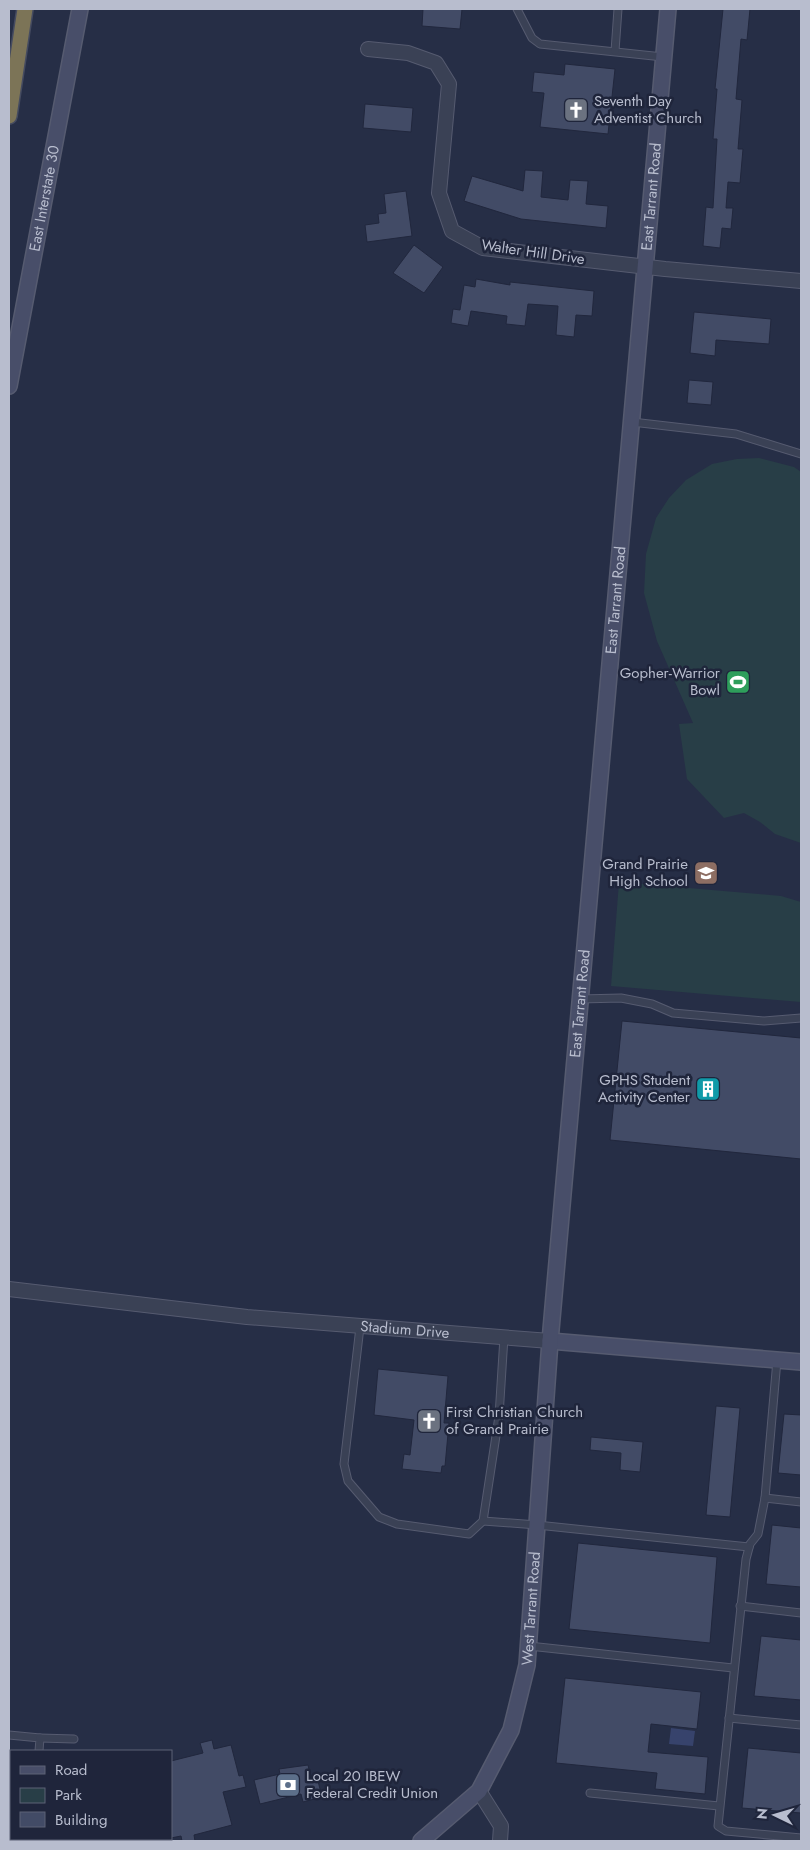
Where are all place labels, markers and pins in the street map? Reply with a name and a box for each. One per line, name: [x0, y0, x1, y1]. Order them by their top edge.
place label: Seventh Day Adventist Church: [594, 90, 702, 129]
church icon: Seventh Day Adventist Church: [563, 97, 589, 123]
place label: Gopher-Warrior Bowl: [620, 662, 721, 701]
sports icon: Gopher-Warrior Bowl: [725, 669, 751, 695]
place label: Grand Prairie High School: [602, 853, 688, 892]
school or university icon: Grand Prairie High School: [693, 860, 719, 886]
place label: GPHS Student Activity Center: [598, 1069, 691, 1108]
building icon: GPHS Student Activity Center: [695, 1076, 721, 1102]
place label: First Christian Church of Grand Prairie: [446, 1401, 583, 1440]
church icon: First Christian Church of Grand Prairie: [416, 1408, 442, 1434]
place label: Local 20 IBEW Federal Credit Union: [306, 1765, 438, 1804]
bank icon: Local 20 IBEW Federal Credit Union: [275, 1772, 301, 1798]

